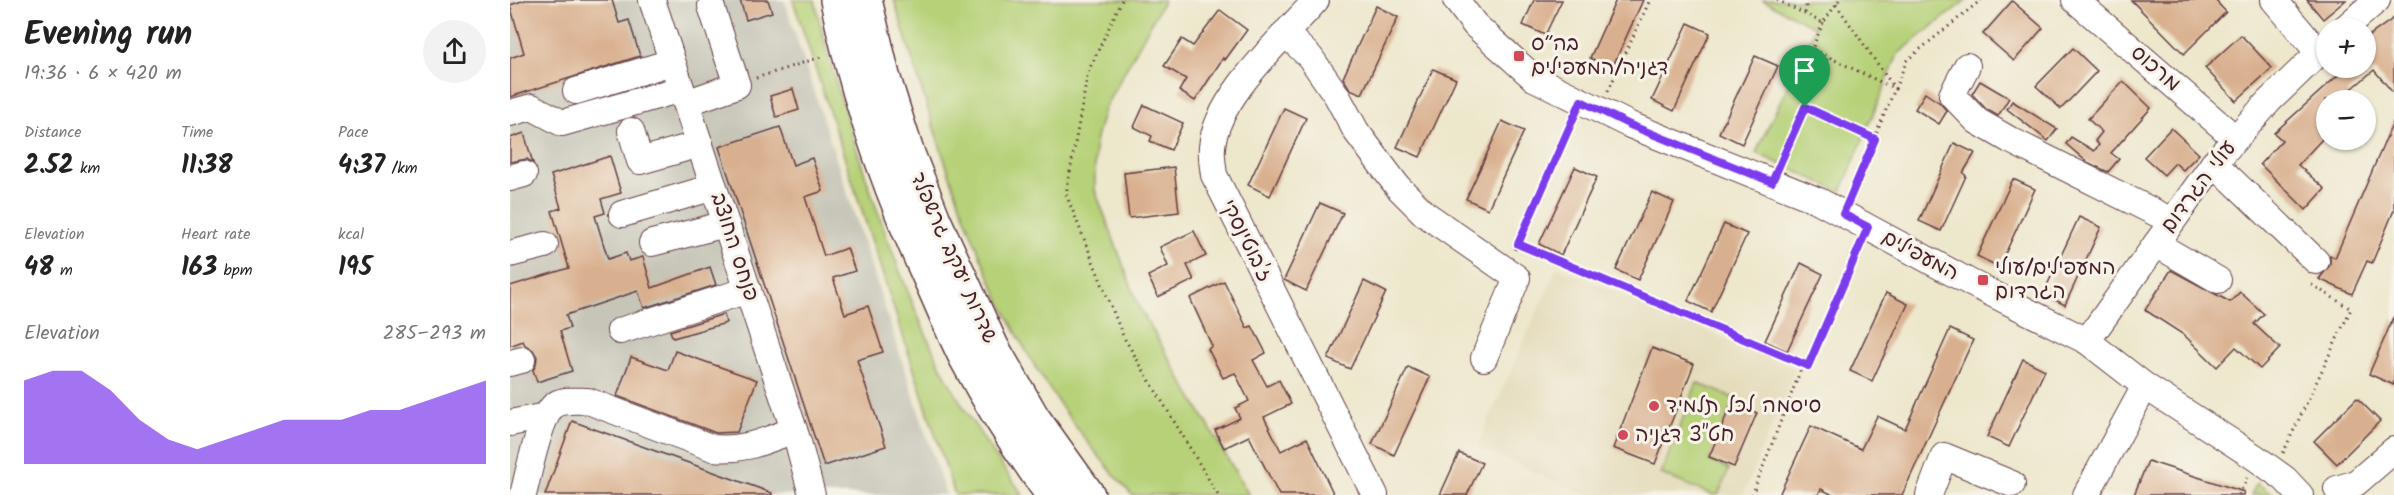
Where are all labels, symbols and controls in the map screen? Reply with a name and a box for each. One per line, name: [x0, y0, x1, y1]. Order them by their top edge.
text: Evening run: [24, 9, 192, 62]
map controls: [2316, 18, 2376, 150]
button: +: [2316, 18, 2376, 78]
button: share: [423, 20, 486, 83]
place label: בה״ס דגניה/המעפילים: [1531, 28, 1668, 85]
street label: מרכוס: [2122, 38, 2188, 100]
pin: [1779, 45, 1830, 107]
marker: בה״ס דגניה/המעפילים: [1512, 49, 1526, 63]
icon: arrive: [1788, 54, 1821, 87]
text: 19:36 · 6 × 420 m: [24, 58, 182, 90]
button: −: [2316, 90, 2376, 150]
text: Distance: [24, 120, 82, 145]
text: Time: [181, 120, 213, 145]
text: Pace: [338, 120, 369, 145]
street label: עולי הגרדום: [2153, 134, 2245, 240]
text: 2.52: [24, 145, 74, 187]
text: 11:38: [181, 145, 233, 187]
text: 4:37: [338, 145, 385, 187]
text: km: [74, 156, 100, 181]
text: /km: [385, 156, 417, 181]
street label: שדרות יעקב גרשפלד: [900, 167, 1006, 349]
street label: פנחס החוצב: [701, 188, 767, 306]
street label: ז'בוטינסקי: [1211, 194, 1281, 288]
text: Elevation: [24, 222, 85, 247]
text: Heart rate: [181, 222, 251, 247]
text: kcal: [338, 222, 364, 247]
street label: המעפילים: [1875, 222, 1965, 290]
text: 48: [24, 247, 54, 289]
text: 163: [181, 247, 217, 289]
text: 195: [338, 247, 372, 289]
place label: המעפילים/עולי הגרדום: [1995, 252, 2116, 309]
text: m: [54, 258, 73, 283]
text: bpm: [217, 258, 252, 283]
marker: המעפילים/עולי הגרדום: [1976, 273, 1990, 287]
text: Elevation: [24, 318, 100, 350]
text: 285–293 m: [383, 318, 486, 350]
place label: סיסמה לכל תלמיד: [1666, 390, 1821, 423]
marker: סיסמה לכל תלמיד: [1647, 399, 1661, 413]
place label: חט''צ דגניה: [1635, 419, 1734, 452]
marker: חט''צ דגניה: [1616, 428, 1630, 442]

